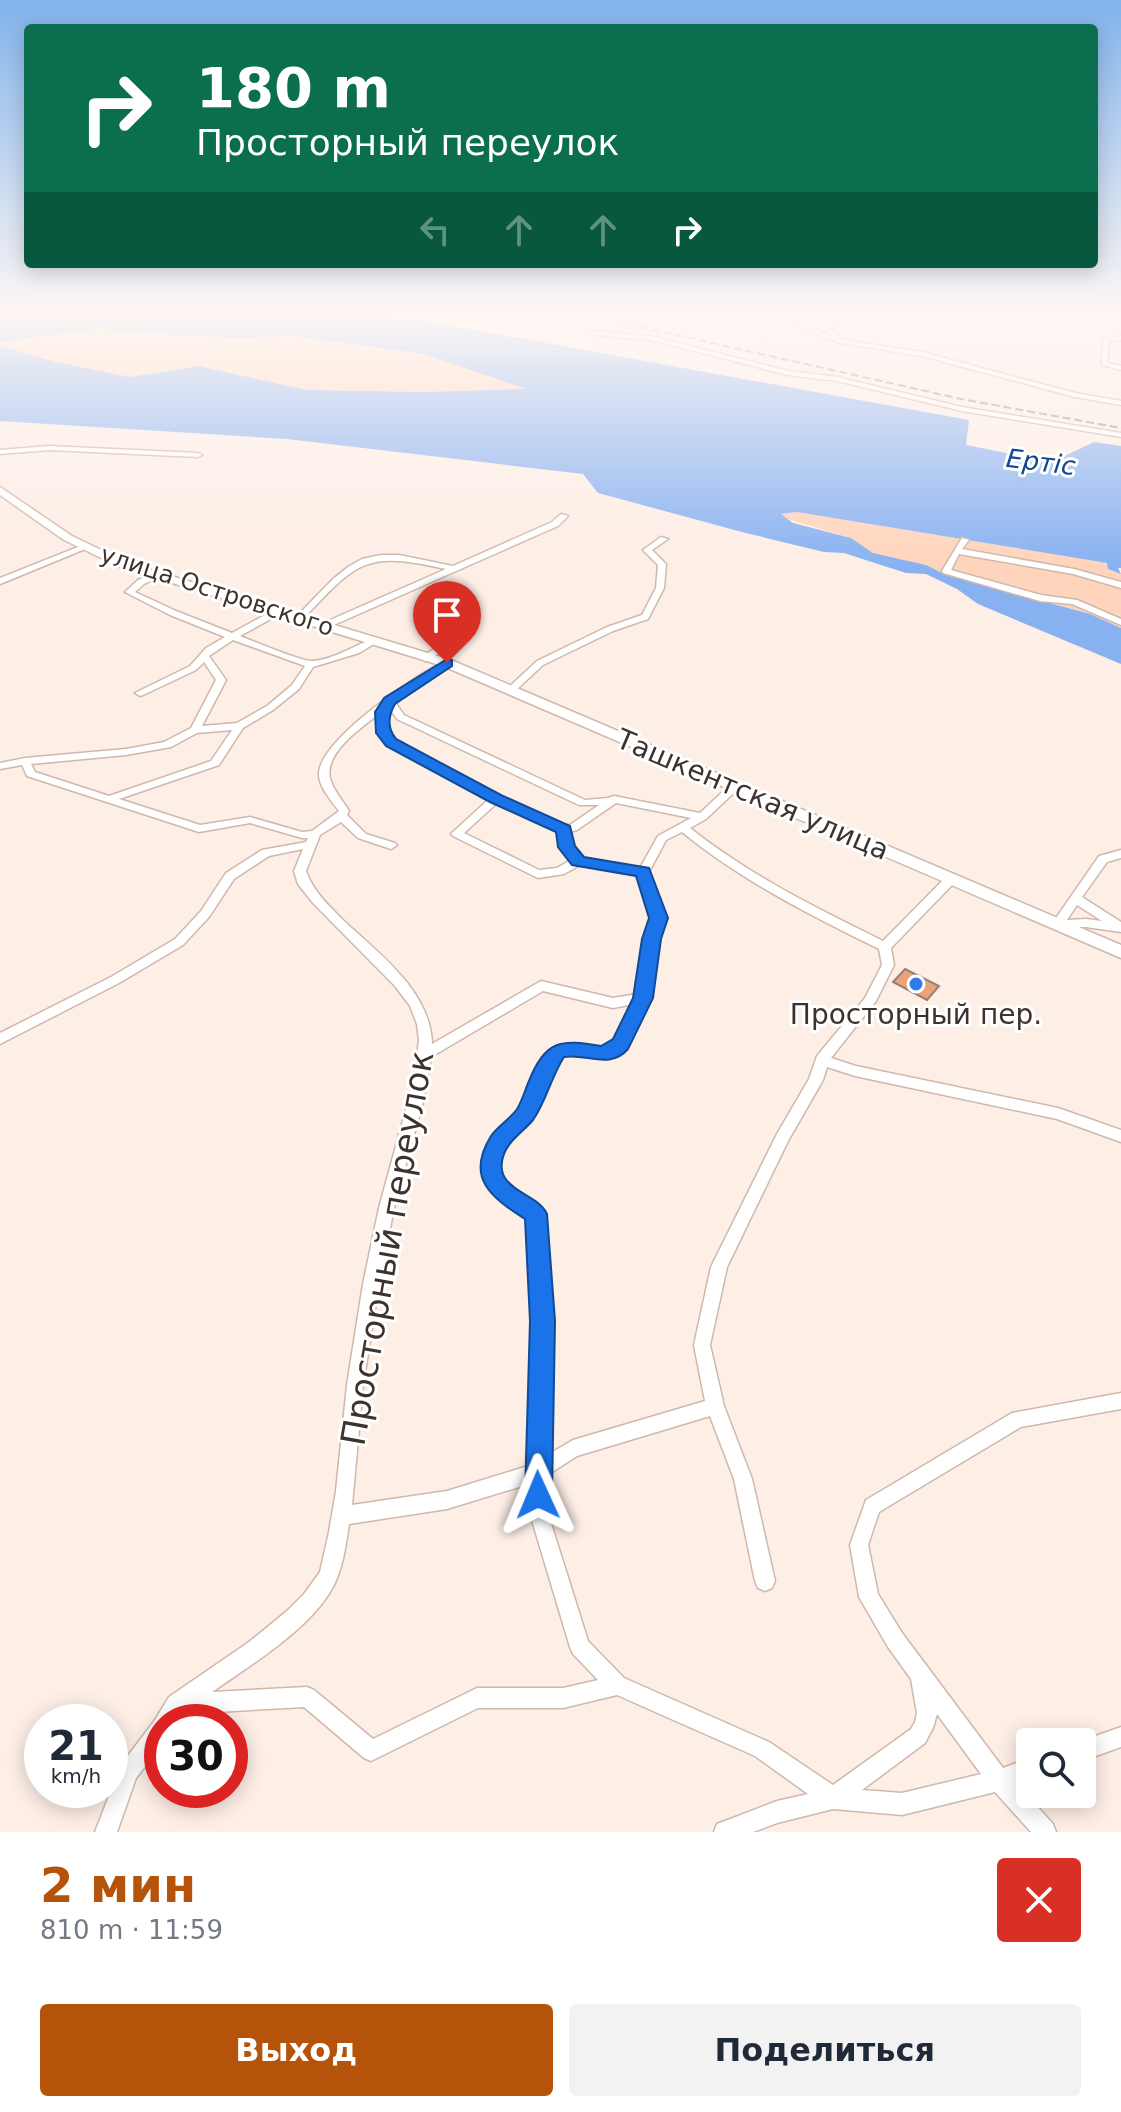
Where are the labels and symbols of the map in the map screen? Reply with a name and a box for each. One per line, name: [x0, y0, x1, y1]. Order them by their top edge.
water label: Ертіс: [1005, 443, 1077, 481]
street label: улица Островского: [97, 540, 337, 642]
pin: [413, 581, 481, 663]
street label: Ташкентская улица: [611, 722, 894, 867]
marker: Просторный пер.: [907, 975, 925, 993]
place label: Просторный пер.: [790, 998, 1042, 1031]
street label: Просторный переулок: [333, 1048, 441, 1448]
position arrow: [496, 1453, 580, 1537]
speed limit sign: 30: [144, 1704, 248, 1808]

